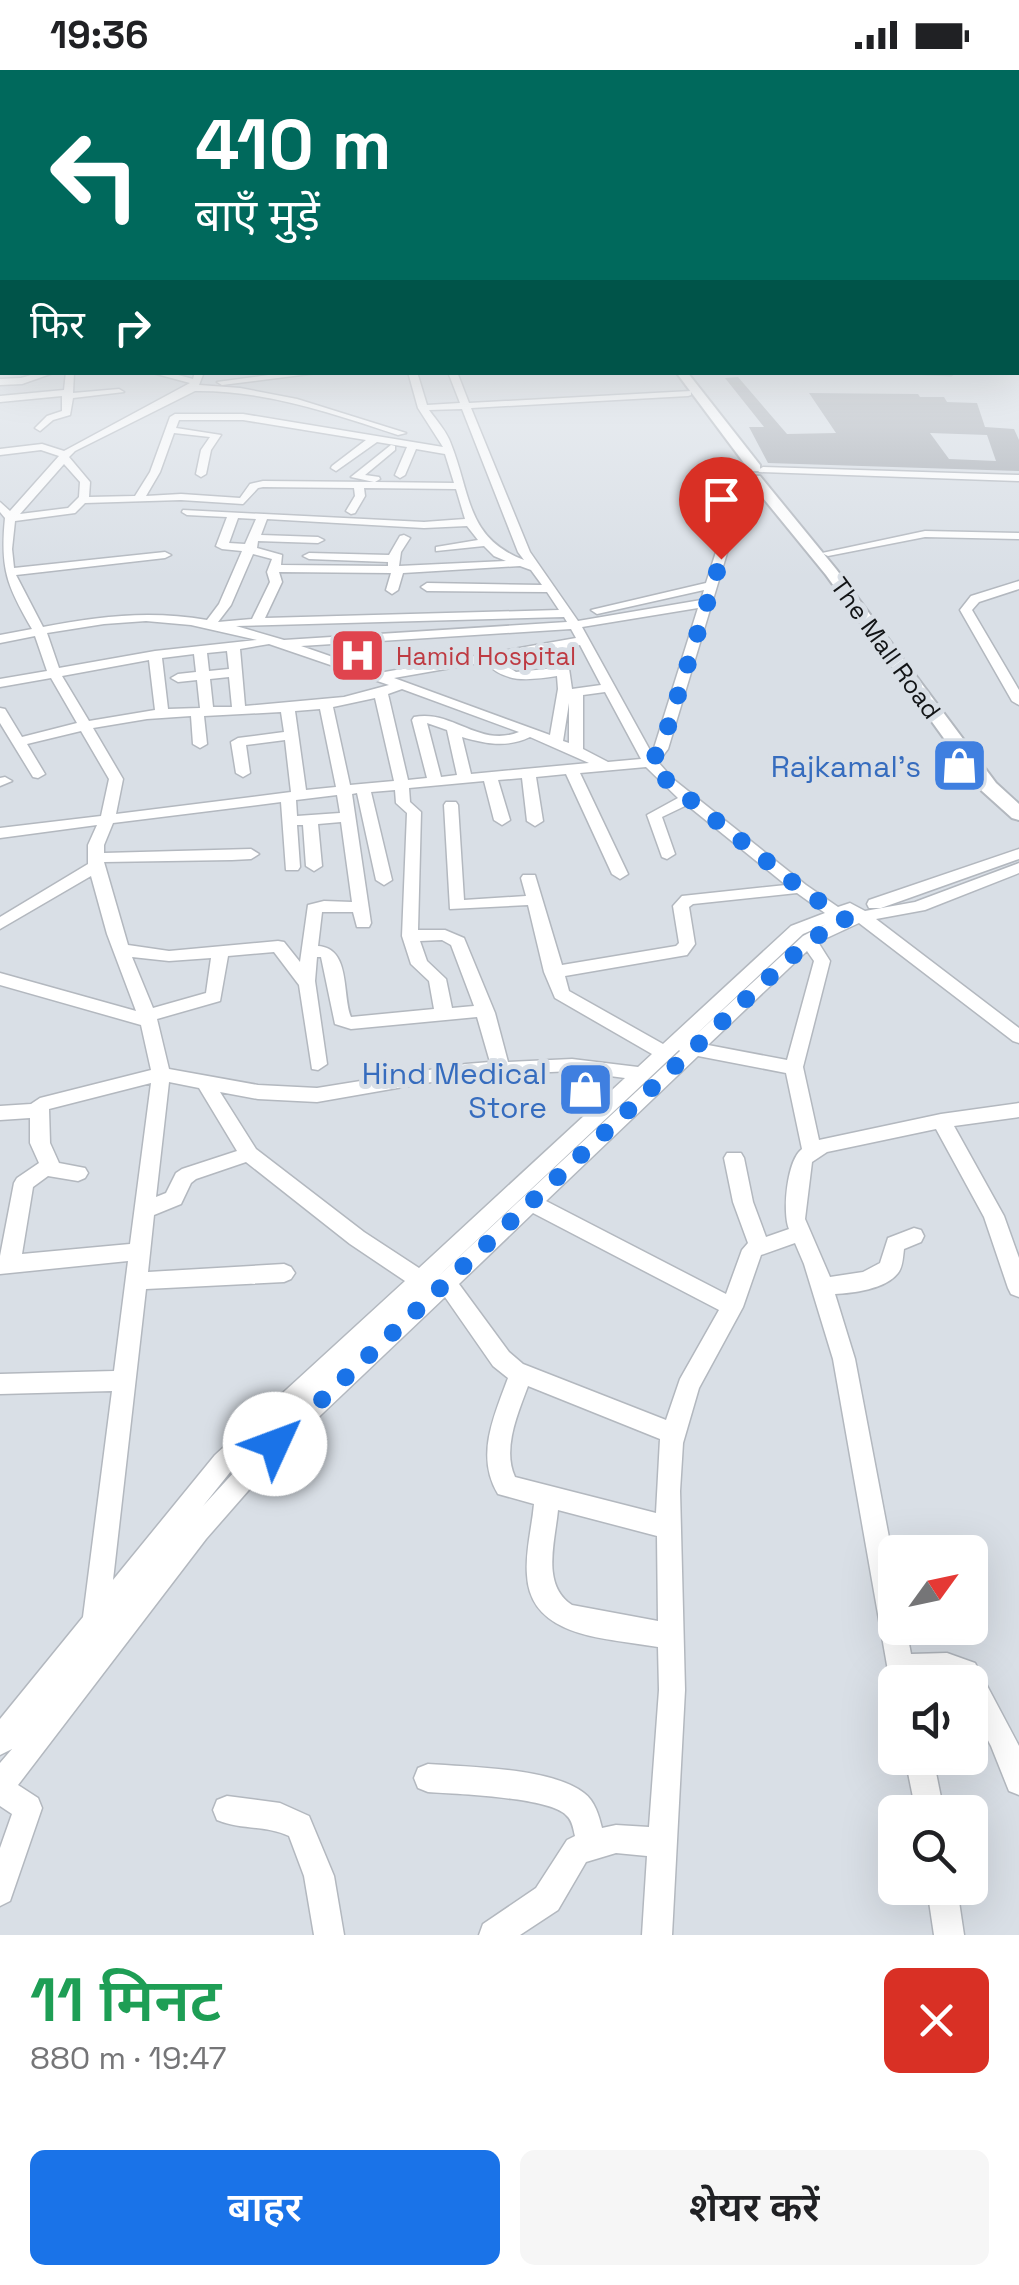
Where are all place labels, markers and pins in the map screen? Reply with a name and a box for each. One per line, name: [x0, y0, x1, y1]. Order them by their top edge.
pin: [679, 457, 764, 560]
hospital icon: Hamid Hospital: [327, 626, 387, 686]
place label: Hamid Hospital: [396, 640, 576, 672]
shop icon: Rajkamal's: [930, 736, 990, 796]
place label: Rajkamal's: [771, 747, 921, 786]
place label: Hind Medical Store: [362, 1054, 547, 1127]
shop icon: Hind Medical Store: [556, 1060, 616, 1120]

